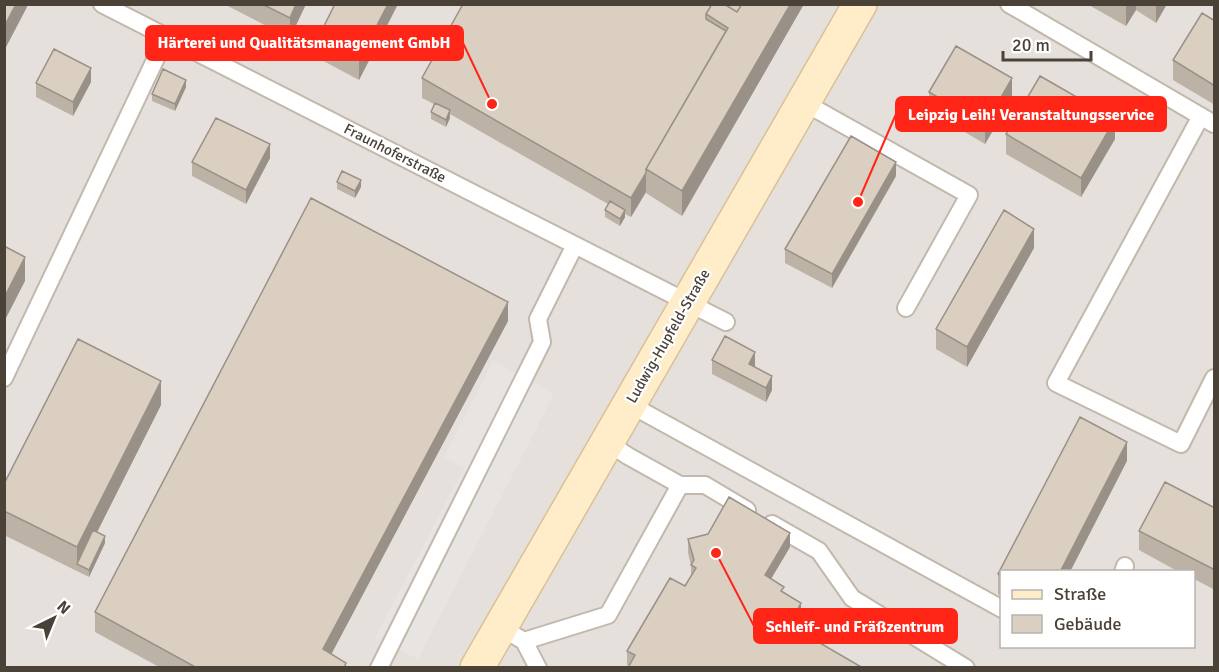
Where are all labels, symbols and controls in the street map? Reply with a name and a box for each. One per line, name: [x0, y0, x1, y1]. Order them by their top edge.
scale bar: [1003, 24, 1092, 62]
callout: Härterei und Qualitätsmanagement GmbH: [146, 26, 463, 60]
text: Härterei und Qualitätsmanagement GmbH: [158, 33, 451, 53]
text: 20 m: [1012, 34, 1050, 56]
callout: Leipzig Leih! Veranstaltungsservice: [896, 97, 1166, 131]
text: Leipzig Leih! Veranstaltungsservice: [908, 105, 1154, 125]
street label: Fraunhoferstraße: [341, 119, 449, 187]
street label: Ludwig-Hupfeld-Straße: [622, 266, 714, 406]
legend: [1000, 570, 1195, 648]
text: Straße: [1054, 583, 1106, 605]
north arrow: [24, 588, 84, 648]
text: N: [53, 597, 74, 619]
callout: Schleif- und Fräßzentrum: [754, 609, 957, 643]
text: Gebäude: [1054, 613, 1122, 635]
text: Schleif- und Fräßzentrum: [766, 617, 944, 637]

